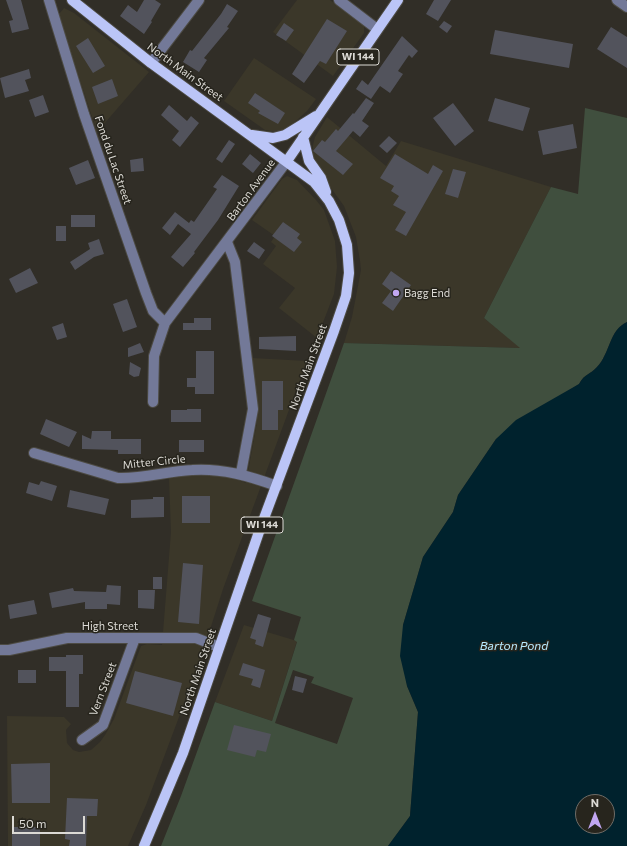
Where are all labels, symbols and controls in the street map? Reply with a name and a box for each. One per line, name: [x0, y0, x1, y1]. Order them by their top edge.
street label: North Main Street: [144, 40, 226, 104]
road number: WI 144: [337, 49, 379, 65]
street label: Fond du Lac Street: [92, 114, 134, 206]
street label: Barton Avenue: [224, 156, 278, 224]
place label: Bagg End: [404, 286, 450, 300]
marker: Bagg End: [391, 288, 401, 298]
street label: North Main Street: [286, 322, 330, 412]
street label: Mitter Circle: [122, 452, 186, 472]
road number: WI 144: [241, 517, 283, 533]
street label: High Street: [82, 619, 138, 633]
street label: North Main Street: [177, 627, 219, 717]
water label: Barton Pond: [480, 639, 548, 653]
street label: Vern Street: [87, 660, 119, 718]
north arrow: [575, 794, 615, 834]
text: N: [591, 796, 599, 809]
scale bar: [14, 808, 87, 834]
text: 50 m: [19, 816, 47, 830]

